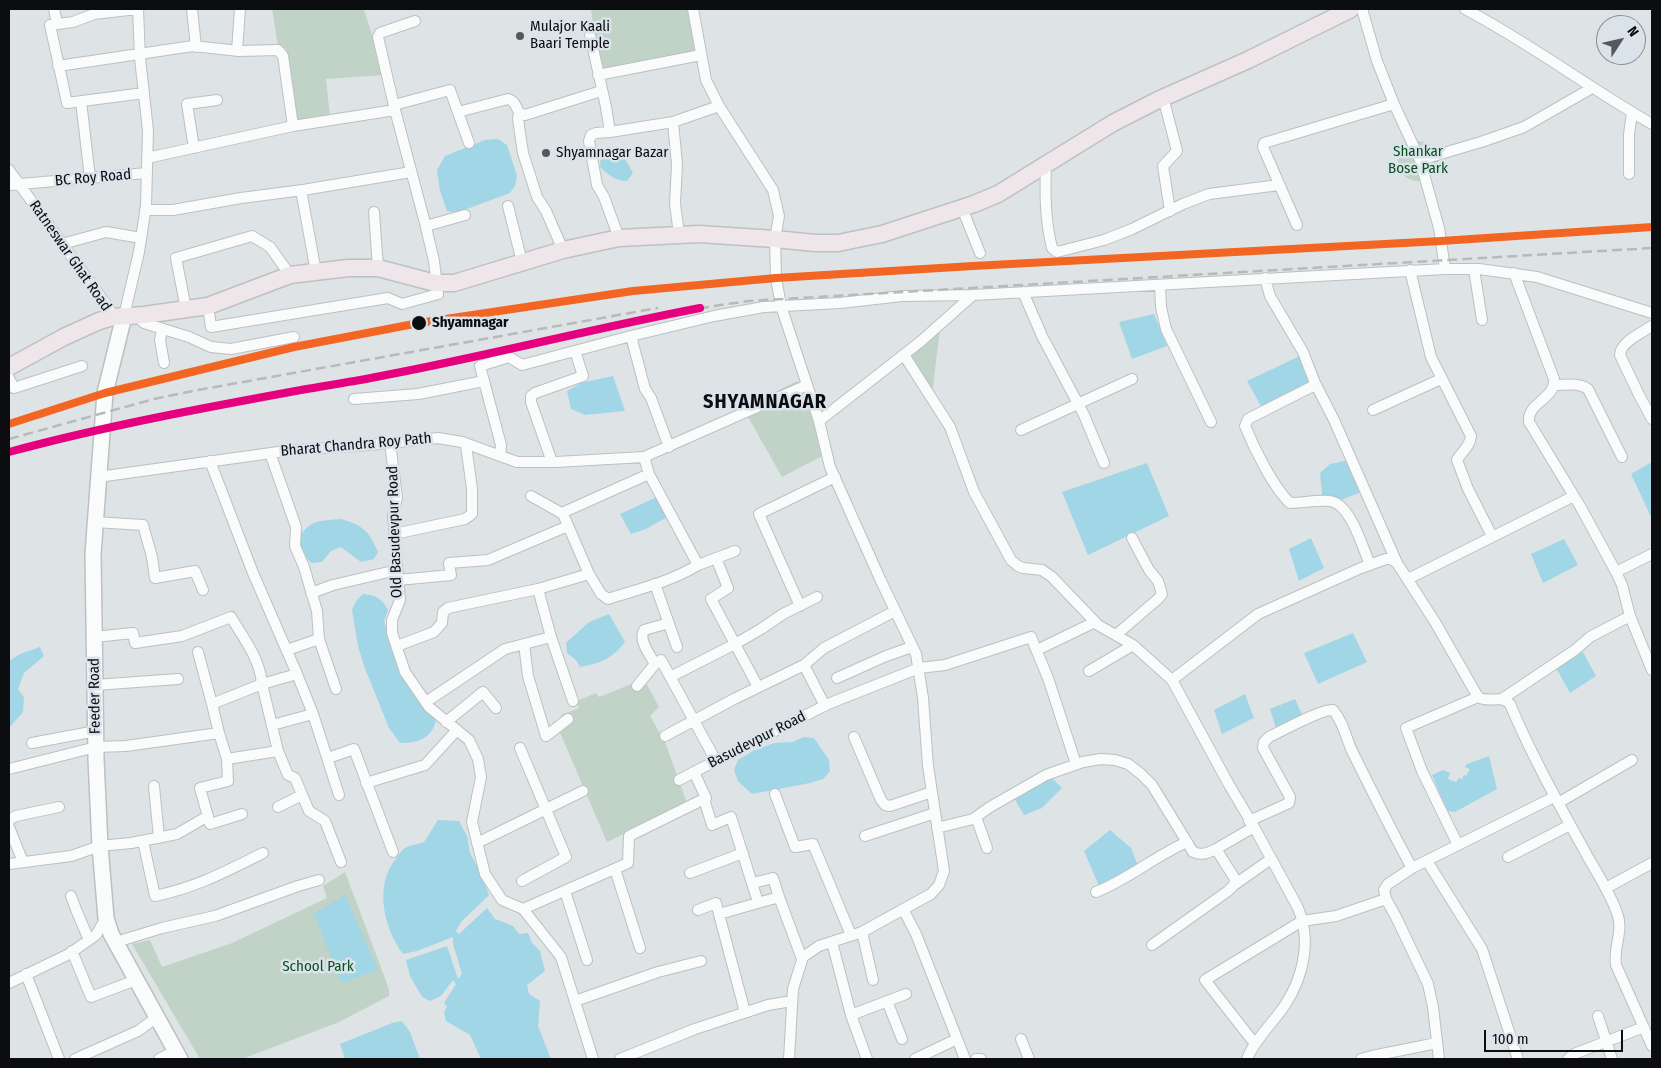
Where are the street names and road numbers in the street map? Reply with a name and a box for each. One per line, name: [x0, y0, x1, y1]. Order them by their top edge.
street label: BC Roy Road: [54, 166, 132, 190]
street label: Ratneswar Ghat Road: [25, 197, 115, 315]
street label: Bharat Chandra Roy Path: [280, 429, 432, 461]
street label: Old Basudevpur Road: [384, 466, 406, 598]
street label: Feeder Road: [85, 658, 105, 734]
street label: Basudevpur Road: [705, 708, 809, 772]

